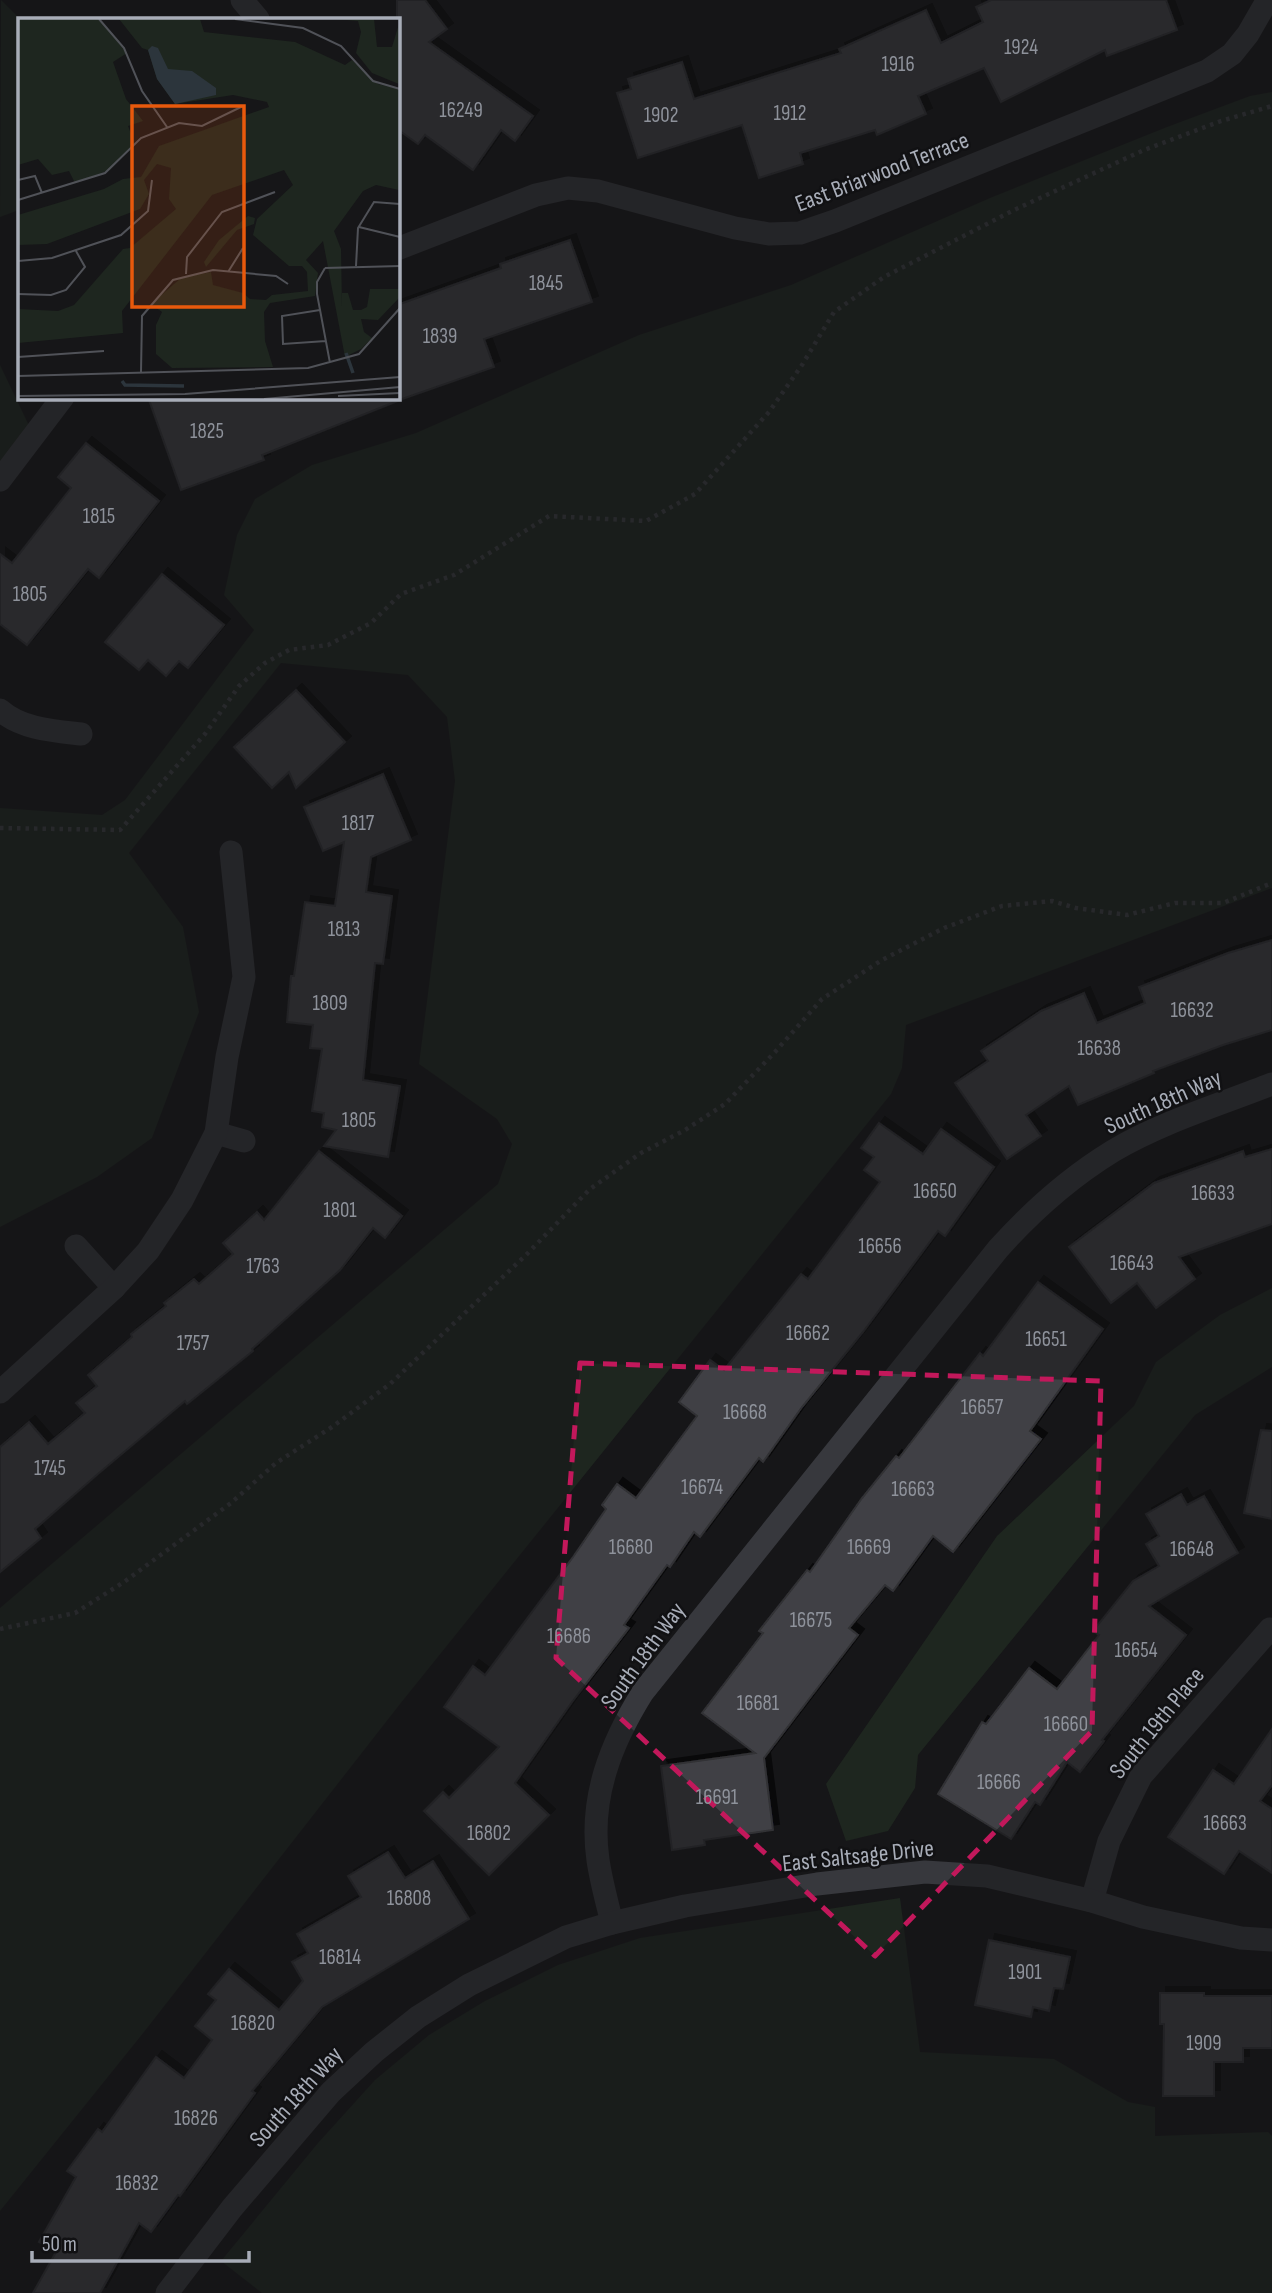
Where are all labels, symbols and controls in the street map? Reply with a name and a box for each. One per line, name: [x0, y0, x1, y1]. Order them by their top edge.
inset map: [18, 18, 399, 399]
house number: 1924: [1004, 35, 1038, 60]
house number: 1916: [881, 52, 915, 77]
house number: 16249: [439, 98, 483, 123]
house number: 1912: [774, 101, 806, 126]
house number: 1902: [644, 103, 678, 128]
street label: East Briarwood Terrace: [791, 126, 973, 218]
house number: 1845: [529, 271, 563, 296]
house number: 1839: [423, 324, 457, 349]
house number: 1825: [190, 419, 224, 444]
house number: 1815: [83, 504, 115, 529]
house number: 1805: [13, 582, 47, 607]
house number: 1817: [342, 811, 375, 836]
house number: 1813: [328, 917, 360, 942]
house number: 1809: [312, 991, 348, 1016]
house number: 16632: [1170, 998, 1214, 1023]
house number: 16638: [1077, 1036, 1121, 1061]
street label: South 18th Way: [1100, 1063, 1226, 1141]
house number: 1805: [342, 1108, 376, 1133]
house number: 16650: [913, 1179, 957, 1204]
house number: 16633: [1191, 1181, 1235, 1206]
house number: 1801: [323, 1198, 357, 1223]
house number: 16656: [858, 1234, 902, 1259]
house number: 16643: [1110, 1251, 1154, 1276]
house number: 1763: [246, 1254, 280, 1279]
house number: 16662: [786, 1321, 830, 1346]
house number: 16651: [1025, 1327, 1067, 1352]
house number: 1757: [177, 1331, 210, 1356]
house number: 16657: [961, 1395, 1004, 1420]
house number: 16668: [723, 1400, 767, 1425]
house number: 1745: [34, 1456, 66, 1481]
house number: 16674: [681, 1475, 723, 1500]
house number: 16663: [891, 1477, 935, 1502]
house number: 16680: [609, 1535, 653, 1560]
house number: 16669: [847, 1535, 891, 1560]
house number: 16648: [1170, 1537, 1214, 1562]
street label: South 18th Way: [594, 1597, 692, 1715]
house number: 16675: [790, 1608, 832, 1633]
house number: 16686: [547, 1624, 591, 1649]
house number: 16654: [1114, 1638, 1158, 1663]
street label: South 19th Place: [1103, 1661, 1211, 1785]
house number: 16681: [737, 1691, 780, 1716]
house number: 16660: [1044, 1712, 1088, 1737]
house number: 16666: [977, 1770, 1021, 1795]
house number: 16691: [696, 1785, 739, 1810]
house number: 16663: [1203, 1811, 1247, 1836]
house number: 16802: [467, 1821, 511, 1846]
street label: East Saltsage Drive: [781, 1834, 935, 1878]
house number: 16808: [387, 1886, 431, 1911]
house number: 16814: [319, 1945, 361, 1970]
house number: 1901: [1008, 1960, 1042, 1985]
house number: 16820: [231, 2011, 275, 2036]
house number: 1909: [1186, 2031, 1222, 2056]
street label: South 18th Way: [243, 2041, 349, 2153]
house number: 16826: [174, 2106, 218, 2131]
house number: 16832: [115, 2171, 159, 2196]
scale bar: [32, 2220, 248, 2264]
text: 50 m: [42, 2232, 77, 2257]

